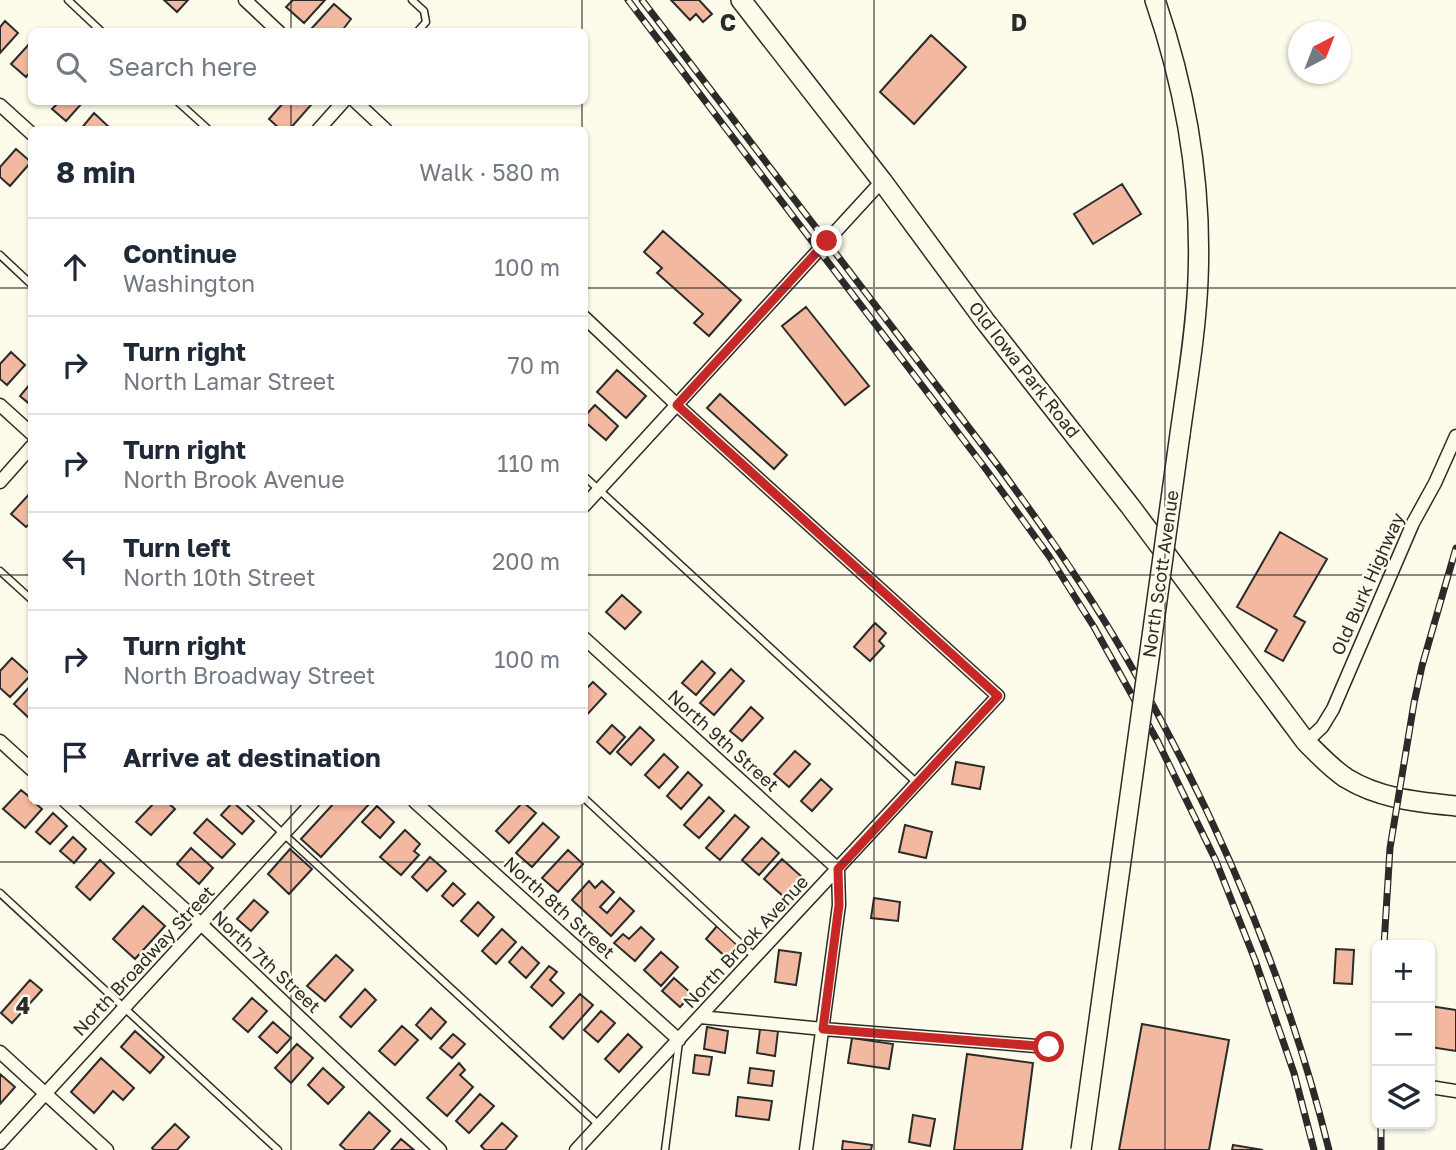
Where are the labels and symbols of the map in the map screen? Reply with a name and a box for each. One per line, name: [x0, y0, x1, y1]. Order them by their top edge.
text: C: [720, 8, 736, 36]
text: D: [1011, 8, 1027, 36]
north arrow: [1288, 21, 1351, 84]
route end: [811, 225, 842, 256]
street label: Old Iowa Park Road: [965, 297, 1085, 442]
street label: North Scott Avenue: [1137, 489, 1183, 659]
street label: Old Burk Highway: [1326, 509, 1408, 658]
street label: North 9th Street: [664, 685, 784, 796]
street label: North 8th Street: [500, 852, 620, 963]
street label: North Brook Avenue: [678, 870, 812, 1012]
street label: North Broadway Street: [68, 881, 219, 1040]
street label: North 7th Street: [208, 905, 325, 1017]
text: 4: [16, 991, 30, 1019]
route start: [1033, 1031, 1064, 1062]

